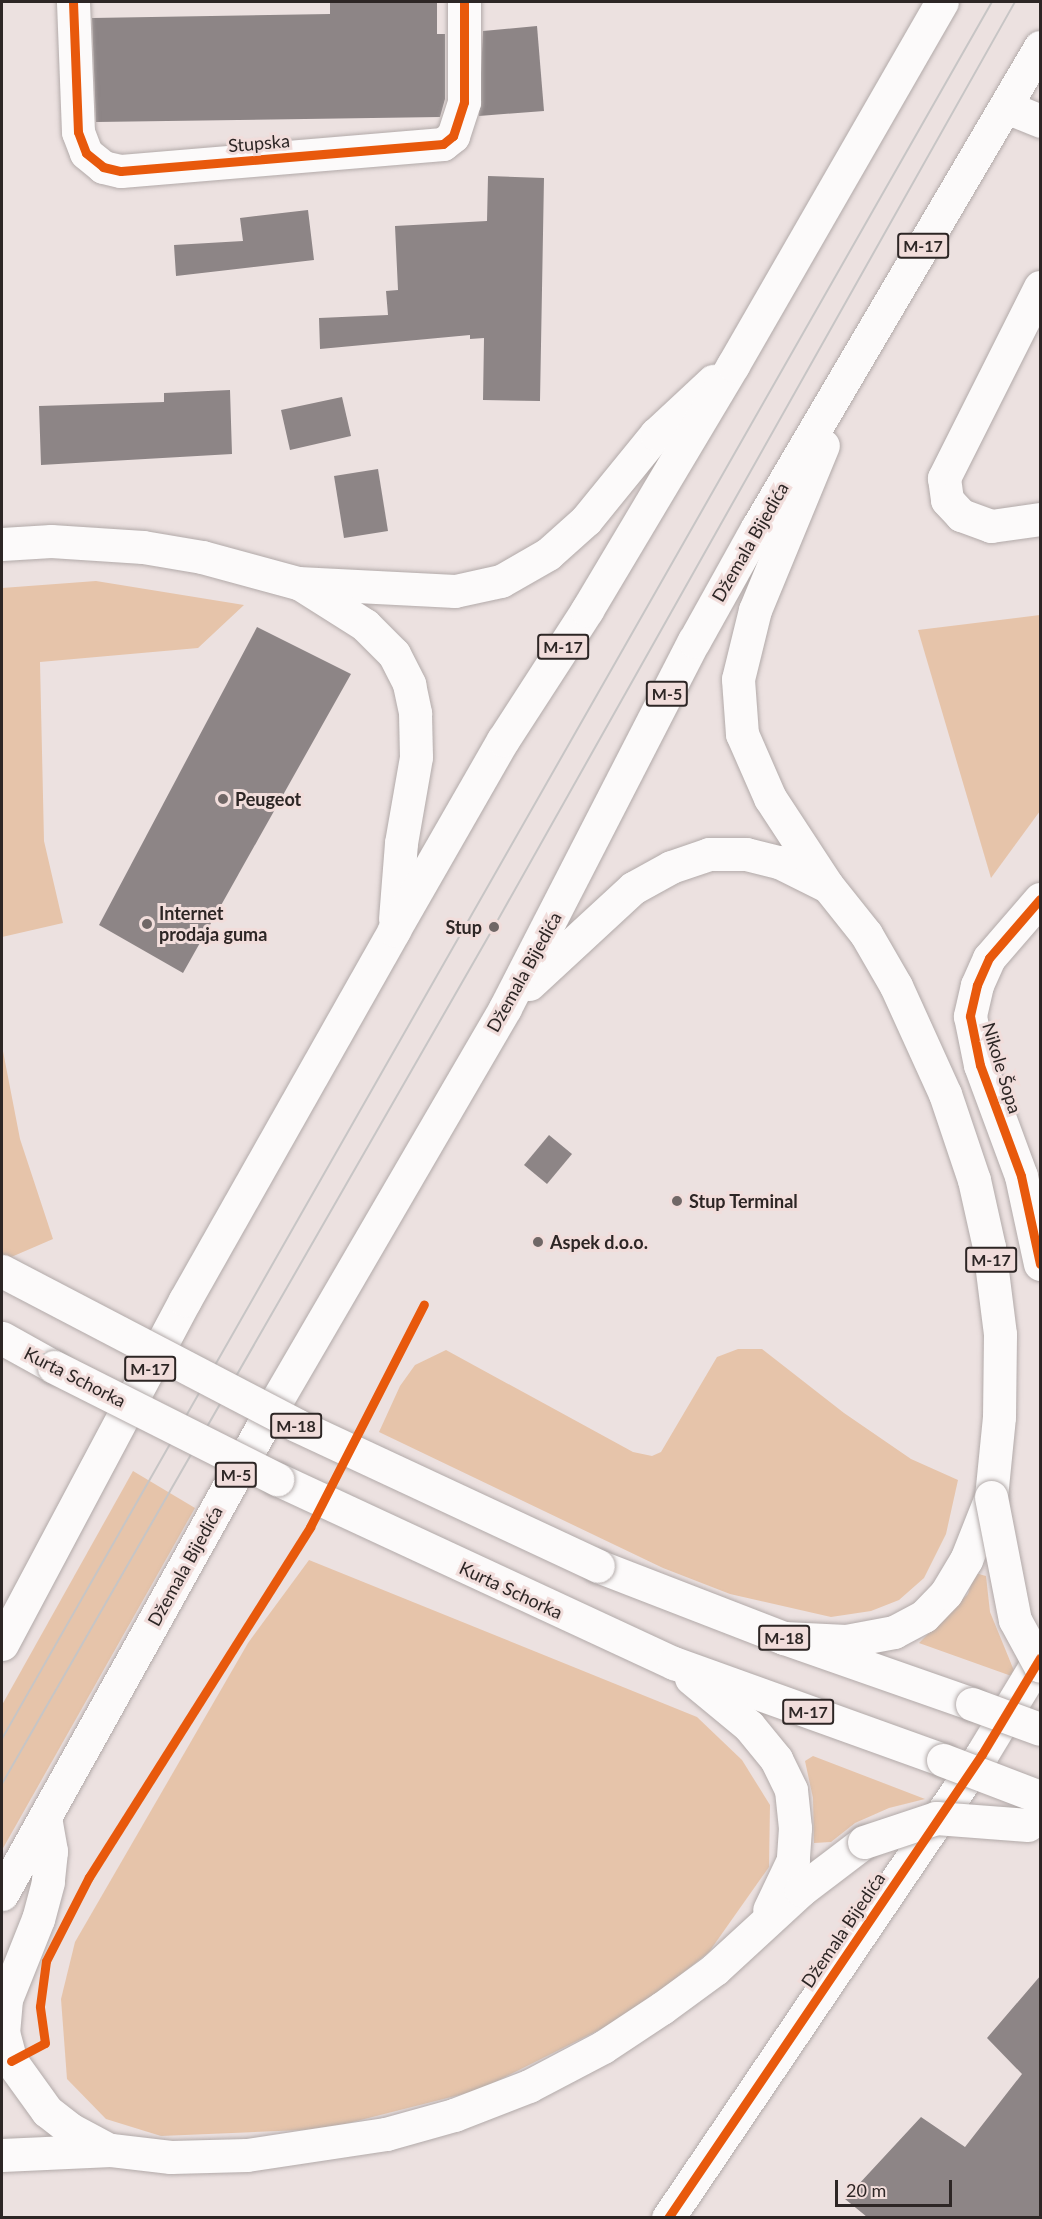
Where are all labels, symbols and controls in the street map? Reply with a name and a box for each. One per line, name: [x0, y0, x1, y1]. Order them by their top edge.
street label: Stupska: [227, 130, 291, 156]
road number: M-17: [896, 233, 950, 259]
street label: Džemala Bijedića: [707, 479, 793, 605]
road number: M-17: [536, 634, 590, 660]
road number: M-5: [644, 681, 690, 707]
place label: Peugeot: [235, 788, 301, 810]
marker: Peugeot: [216, 792, 230, 806]
place label: Internet prodaja guma: [159, 903, 267, 946]
street label: Džemala Bijedića: [482, 908, 566, 1036]
place label: Stup: [445, 916, 482, 938]
marker: Internet prodaja guma: [140, 917, 154, 931]
marker: Stup: [487, 920, 501, 934]
street label: Nikole Šopa: [978, 1020, 1026, 1116]
place label: Stup Terminal: [689, 1190, 798, 1212]
marker: Stup Terminal: [670, 1194, 684, 1208]
place label: Aspek d.o.o.: [550, 1231, 648, 1253]
marker: Aspek d.o.o.: [531, 1235, 545, 1249]
road number: M-17: [964, 1247, 1018, 1273]
street label: Kurta Schorka: [21, 1342, 129, 1412]
road number: M-17: [123, 1356, 177, 1382]
road number: M-18: [269, 1413, 323, 1439]
road number: M-5: [214, 1462, 258, 1488]
street label: Džemala Bijedića: [143, 1502, 227, 1630]
street label: Kurta Schorka: [456, 1557, 566, 1623]
road number: M-18: [757, 1625, 811, 1651]
road number: M-17: [781, 1699, 835, 1725]
street label: Džemala Bijedića: [797, 1868, 889, 1992]
scale bar: [838, 2168, 955, 2206]
text: 20 m: [846, 2179, 886, 2201]

